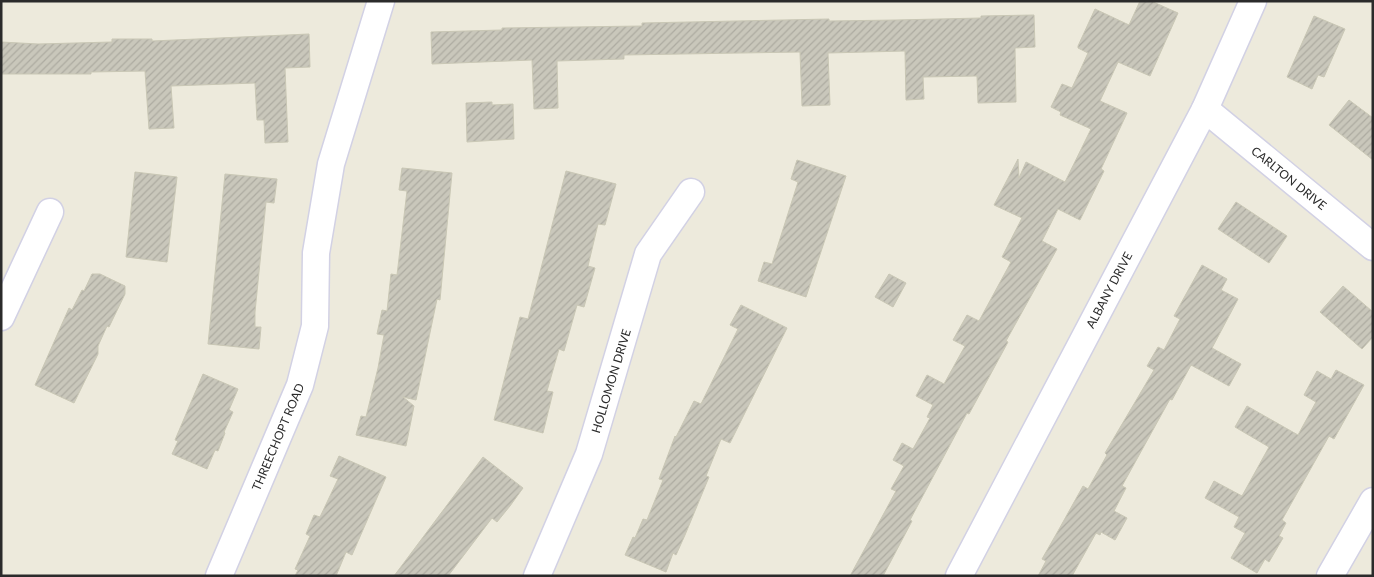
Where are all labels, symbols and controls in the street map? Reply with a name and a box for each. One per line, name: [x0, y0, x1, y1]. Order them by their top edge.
street label: CARLTON DRIVE: [1248, 143, 1330, 213]
street label: ALBANY DRIVE: [1083, 249, 1135, 331]
street label: HOLLOMON DRIVE: [588, 327, 634, 435]
street label: THREECHOPT ROAD: [249, 381, 307, 493]

